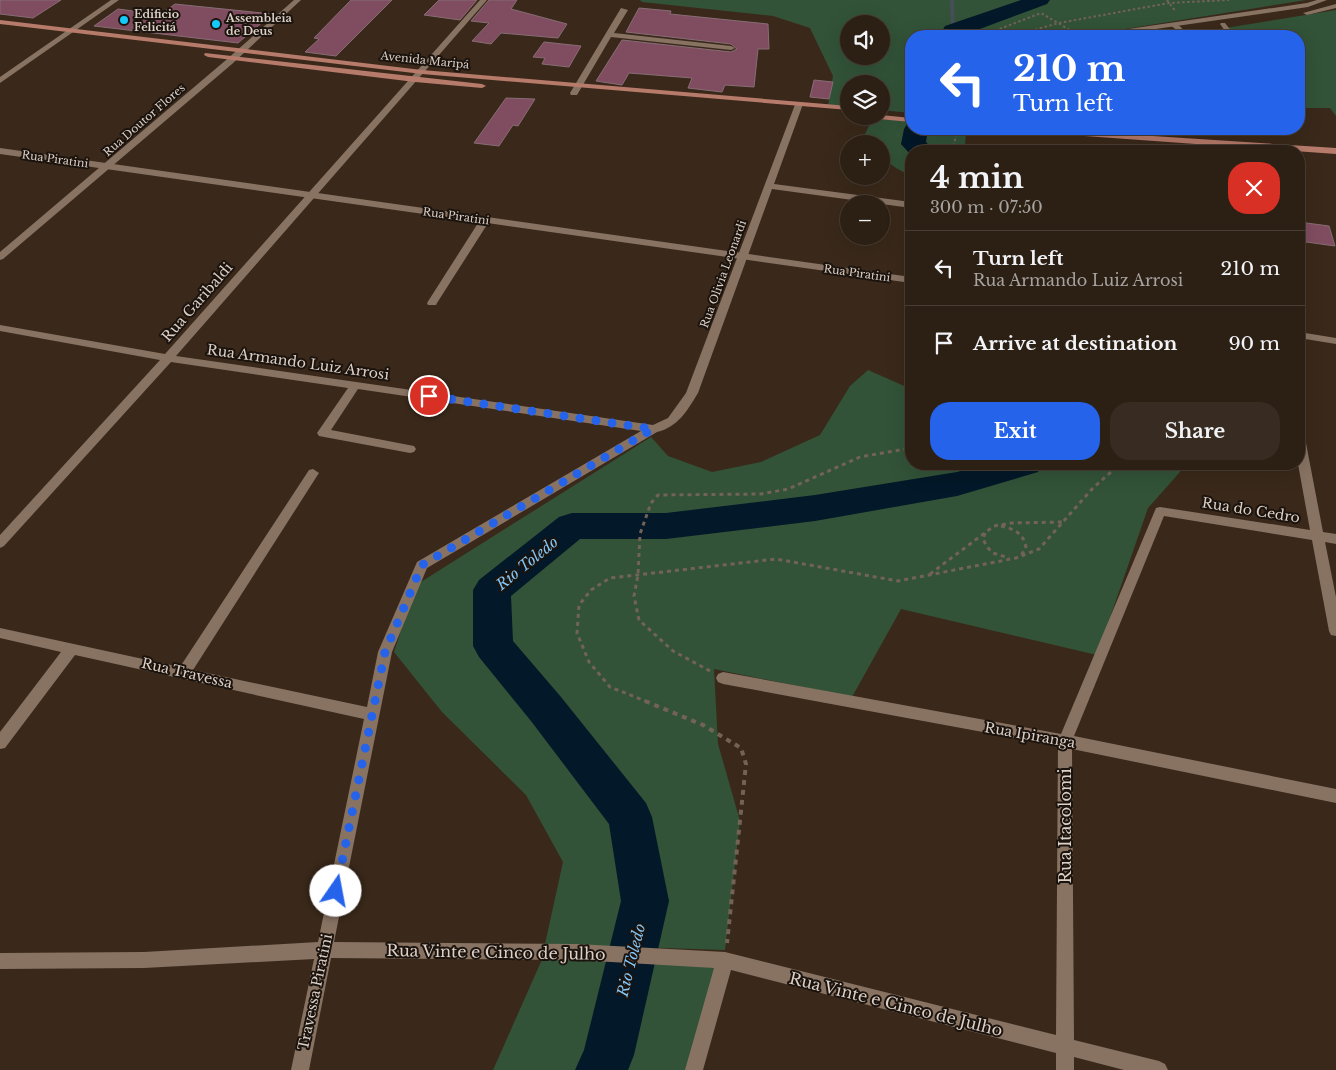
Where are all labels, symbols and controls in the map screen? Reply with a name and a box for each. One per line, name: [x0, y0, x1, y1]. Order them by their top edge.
place label: Edificio Felicitá: [134, 7, 179, 34]
place label: Assembleia de Deus: [225, 11, 292, 38]
marker: Edificio Felicitá: [118, 14, 130, 26]
map controls: [840, 15, 890, 245]
button: sound: [840, 15, 890, 65]
marker: Assembleia de Deus: [210, 18, 222, 30]
text: 210 m: [1013, 47, 1126, 90]
street label: Avenida Maripá: [379, 48, 471, 72]
icon: left: [930, 50, 995, 115]
button: layers: [840, 75, 890, 125]
street label: Rua Doutor Flores: [100, 81, 188, 159]
text: Turn left: [1013, 90, 1113, 117]
button: +: [840, 135, 890, 185]
street label: Rua Piratini: [21, 147, 89, 171]
text: 4 min: [930, 159, 1024, 196]
button: close: [1228, 162, 1280, 214]
button: −: [840, 195, 890, 245]
text: 300 m · 07:50: [930, 197, 1043, 217]
street label: Rua Piratini: [422, 204, 490, 228]
street label: Rua Olivia Leonardi: [697, 218, 749, 330]
text: Turn left: [973, 247, 1064, 270]
icon: left: [930, 254, 958, 282]
text: 210 m: [1220, 257, 1280, 280]
street label: Rua Garibaldi: [158, 259, 236, 345]
street label: Rua Piratini: [823, 261, 891, 285]
text: Rua Armando Luiz Arrosi: [973, 270, 1183, 290]
icon: arrive: [930, 329, 958, 357]
text: Arrive at destination: [973, 332, 1177, 355]
text: 90 m: [1228, 332, 1280, 355]
street label: Rua Armando Luiz Arrosi: [206, 340, 391, 384]
pin: [408, 375, 450, 417]
icon: arrive: [415, 382, 443, 410]
button: Exit: [930, 402, 1100, 460]
button: Share: [1110, 402, 1280, 460]
street label: Rua do Cedro: [1201, 493, 1301, 527]
water label: Rio Toledo: [491, 532, 562, 594]
street label: Rua Travessa: [140, 654, 234, 692]
street label: Rua Ipiranga: [983, 718, 1077, 752]
street label: Rua Itacolomi: [1055, 768, 1075, 884]
position arrow: [309, 864, 361, 916]
water label: Rio Toledo: [613, 921, 649, 999]
street label: Travessa Piratini: [294, 932, 336, 1052]
street label: Rua Vinte e Cinco de Julho: [386, 940, 606, 964]
street label: Rua Vinte e Cinco de Julho: [787, 968, 1005, 1040]

